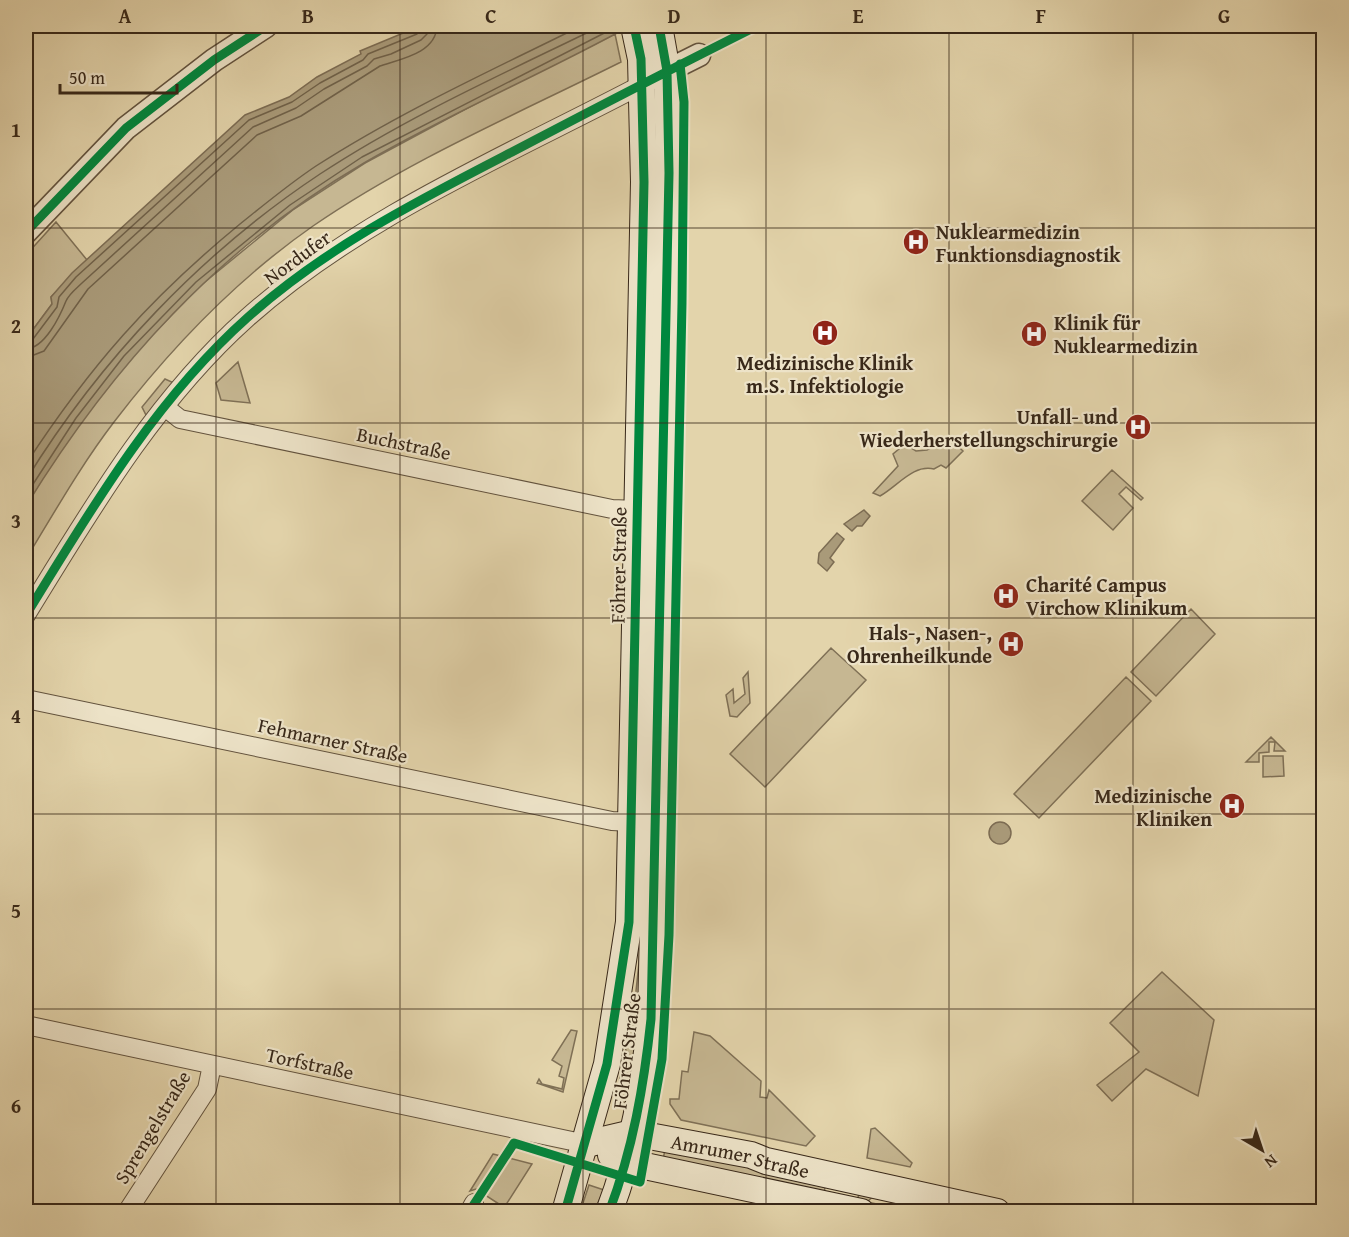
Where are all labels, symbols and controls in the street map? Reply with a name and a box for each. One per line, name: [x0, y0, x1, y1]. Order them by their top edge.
text: A: [119, 1, 132, 30]
text: B: [302, 1, 314, 30]
text: C: [485, 1, 497, 30]
text: D: [667, 1, 681, 30]
text: E: [853, 1, 864, 30]
text: F: [1036, 1, 1046, 30]
text: G: [1218, 1, 1230, 30]
scale bar: [60, 57, 177, 95]
text: 50 m: [69, 64, 105, 91]
text: 1: [11, 115, 21, 144]
place label: Nuklearmedizin Funktionsdiagnostik: [936, 217, 1121, 269]
street label: Nordufer: [257, 223, 337, 291]
hospital icon: Nuklearmedizin Funktionsdiagnostik: [901, 227, 931, 257]
place label: Klinik für Nuklearmedizin: [1054, 308, 1198, 360]
text: 2: [11, 311, 21, 340]
hospital icon: Medizinische Klinik m.S. Infektiologie: [810, 318, 840, 348]
hospital icon: Klinik für Nuklearmedizin: [1019, 319, 1049, 349]
place label: Medizinische Klinik m.S. Infektiologie: [737, 348, 914, 400]
place label: Unfall- und Wiederherstellungschirurgie: [859, 402, 1119, 454]
hospital icon: Unfall- und Wiederherstellungschirurgie: [1123, 412, 1153, 442]
street label: Buchstraße: [354, 419, 454, 467]
text: 3: [11, 506, 21, 535]
street label: Föhrer Straße: [602, 506, 634, 624]
place label: Charité Campus Virchow Klinikum: [1026, 570, 1187, 622]
hospital icon: Charité Campus Virchow Klinikum: [991, 581, 1021, 611]
place label: Hals-, Nasen-, Ohrenheilkunde: [847, 618, 992, 670]
hospital icon: Hals-, Nasen-, Ohrenheilkunde: [996, 629, 1026, 659]
text: 4: [11, 701, 21, 730]
street label: Fehmarner Straße: [255, 710, 411, 770]
place label: Medizinische Kliniken: [1094, 781, 1212, 833]
hospital icon: Medizinische Kliniken: [1217, 791, 1247, 821]
text: 5: [11, 896, 21, 925]
street label: Föhrer Straße: [605, 991, 647, 1111]
street label: Torfstraße: [264, 1040, 356, 1086]
street label: Sprengelstraße: [107, 1065, 197, 1189]
text: 6: [11, 1091, 21, 1120]
north arrow: [1232, 1120, 1292, 1180]
street label: Amrumer Straße: [669, 1126, 812, 1185]
text: N: [1259, 1149, 1283, 1175]

